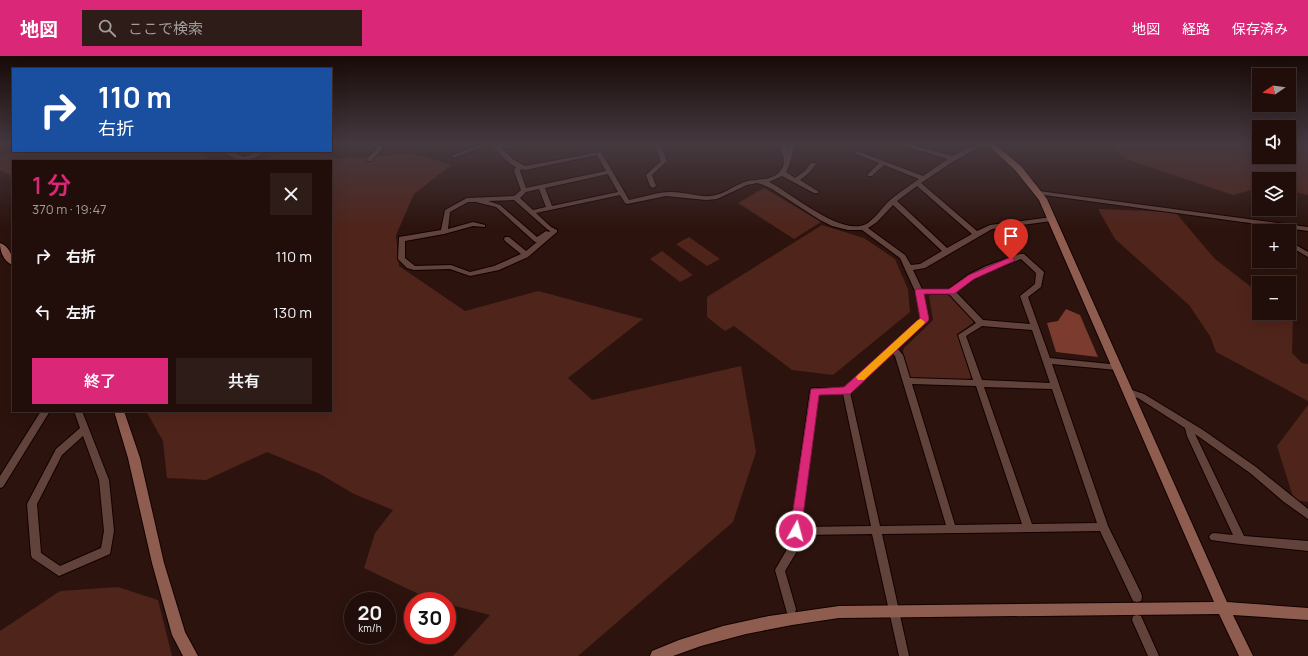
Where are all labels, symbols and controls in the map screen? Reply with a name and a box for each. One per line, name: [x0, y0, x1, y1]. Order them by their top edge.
search box: [82, 10, 362, 46]
text: 地図: [20, 16, 58, 42]
icon: search: [96, 17, 118, 39]
text: ここで検索: [128, 18, 203, 39]
text: 地図: [1132, 19, 1160, 38]
text: 経路: [1182, 19, 1210, 38]
text: 保存済み: [1232, 19, 1288, 38]
north arrow: [1252, 68, 1296, 112]
map controls: [1252, 68, 1296, 320]
text: 110 m: [98, 78, 172, 116]
icon: right: [32, 84, 84, 136]
text: 右折: [98, 116, 134, 140]
button: sound: [1252, 120, 1296, 164]
text: 1 分: [32, 168, 71, 201]
button: layers: [1252, 172, 1296, 216]
button: close: [270, 173, 312, 215]
text: 370 m · 19:47: [32, 200, 107, 218]
pin: [994, 219, 1028, 260]
button: +: [1252, 224, 1296, 268]
icon: arrive: [1000, 225, 1022, 247]
icon: right: [32, 245, 54, 267]
text: 右折: [66, 246, 96, 267]
text: 110 m: [275, 246, 312, 267]
button: −: [1252, 276, 1296, 320]
icon: left: [32, 301, 54, 323]
text: 左折: [66, 302, 96, 323]
text: 130 m: [273, 302, 312, 323]
button: 終了: [32, 358, 168, 404]
button: 共有: [176, 358, 312, 404]
position arrow: [775, 510, 817, 552]
speed limit sign: 30: [404, 592, 456, 644]
text: 20: [357, 599, 383, 626]
text: km/h: [358, 621, 382, 635]

